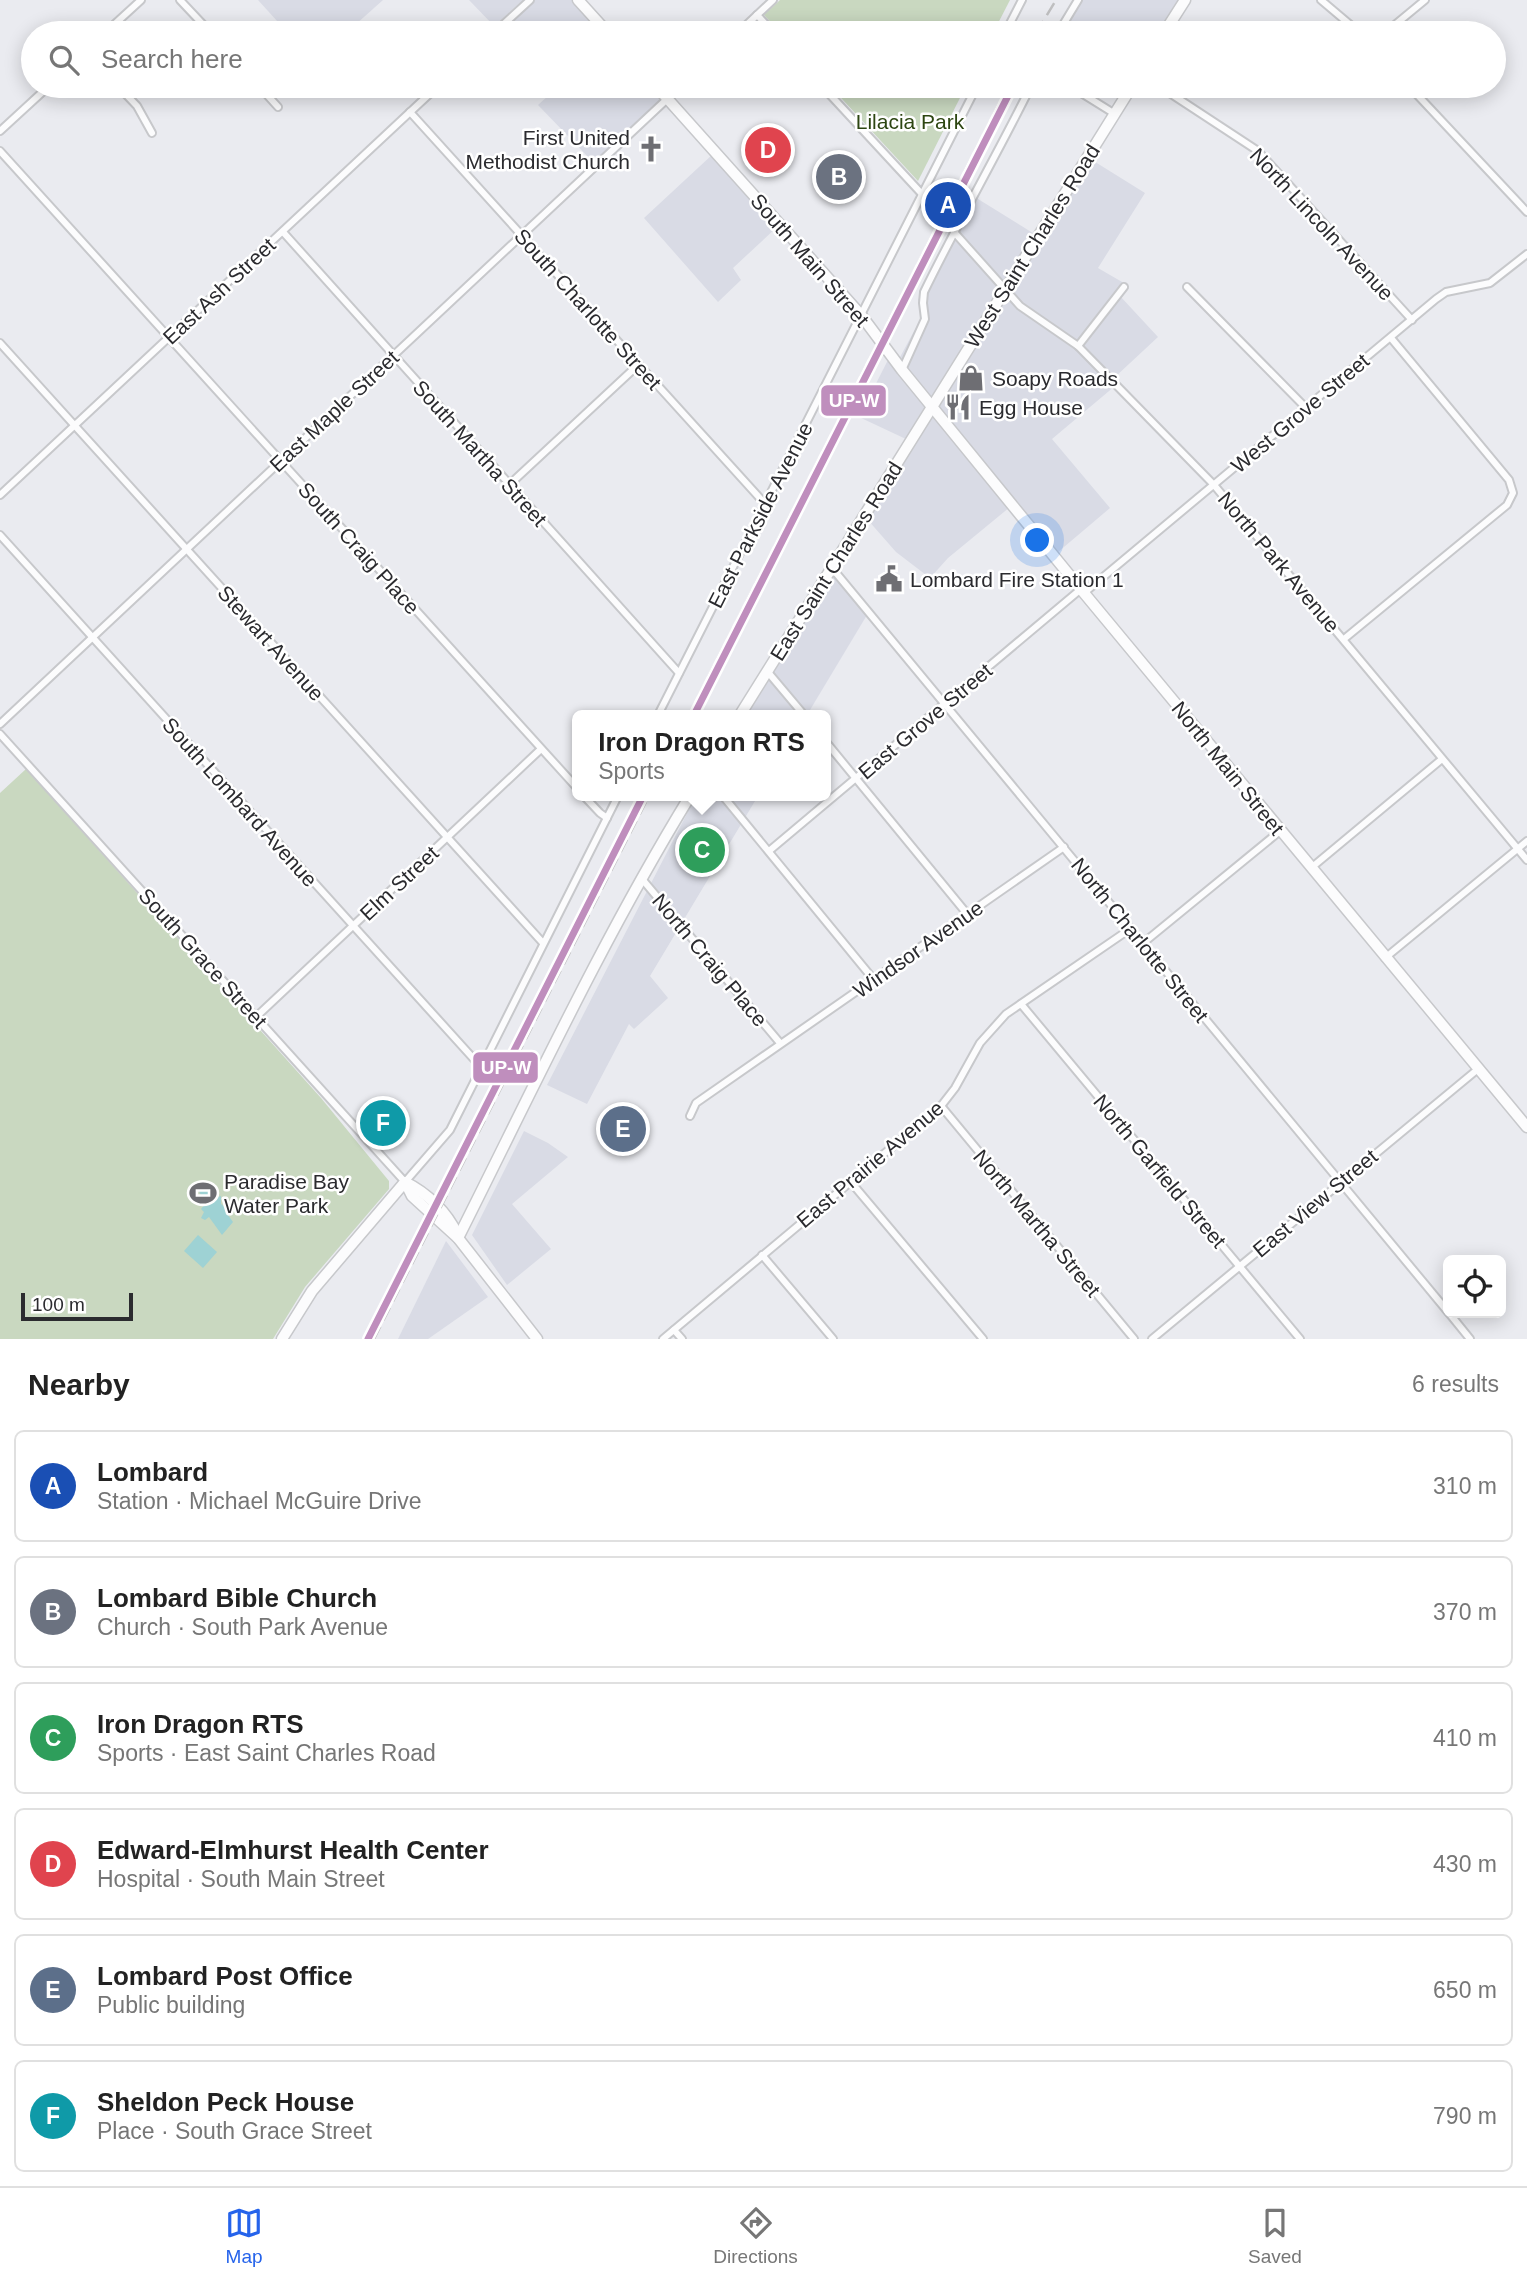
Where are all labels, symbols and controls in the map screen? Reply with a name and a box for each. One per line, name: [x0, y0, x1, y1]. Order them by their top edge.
search box: [21, 21, 1506, 98]
icon: search: [45, 41, 83, 79]
text: Search here: [101, 44, 243, 74]
park label: Lilacia Park: [856, 110, 965, 133]
pin: D: [745, 124, 791, 176]
place label: First United Methodist Church: [465, 126, 630, 173]
church icon: First United Methodist Church: [636, 134, 666, 164]
street label: West Saint Charles Road: [960, 140, 1104, 352]
street label: North Lincoln Avenue: [1246, 143, 1398, 305]
pin: B: [816, 151, 862, 203]
pin: A: [925, 179, 971, 231]
street label: South Main Street: [746, 189, 874, 331]
street label: South Charlotte Street: [510, 224, 666, 394]
street label: East Ash Street: [158, 233, 280, 349]
street label: East Maple Street: [265, 346, 403, 476]
street label: West Grove Street: [1227, 349, 1374, 477]
shop icon: Soapy Roads: [956, 363, 986, 393]
place label: Soapy Roads: [992, 367, 1118, 390]
street label: South Martha Street: [409, 375, 552, 531]
line badge: UP-W: [820, 384, 887, 417]
text: UP-W: [829, 390, 879, 411]
restaurant icon: Egg House: [943, 392, 973, 422]
place label: Egg House: [979, 396, 1083, 419]
street label: East Parkside Avenue: [703, 418, 817, 612]
street label: East Saint Charles Road: [765, 457, 907, 665]
street label: South Craig Place: [294, 477, 424, 619]
street label: North Park Avenue: [1214, 487, 1344, 637]
your location: [1020, 523, 1054, 557]
public building icon: Lombard Fire Station 1: [874, 564, 904, 594]
place label: Lombard Fire Station 1: [910, 568, 1124, 591]
street label: Stewart Avenue: [213, 581, 329, 705]
street label: East Grove Street: [854, 658, 996, 783]
street label: North Main Street: [1167, 697, 1289, 839]
popup: [572, 710, 831, 801]
street label: South Lombard Avenue: [158, 713, 322, 891]
text: Iron Dragon RTS: [598, 727, 805, 757]
text: Sports: [598, 758, 665, 784]
pin: C: [679, 824, 725, 876]
street label: Elm Street: [355, 841, 443, 925]
street label: North Charlotte Street: [1067, 853, 1213, 1027]
street label: South Grace Street: [134, 884, 272, 1033]
street label: North Craig Place: [648, 889, 772, 1031]
street label: Windsor Avenue: [849, 896, 987, 1002]
line badge: UP-W: [472, 1051, 539, 1084]
text: UP-W: [481, 1057, 531, 1078]
street label: North Garfield Street: [1089, 1090, 1231, 1252]
street label: East Prairie Avenue: [792, 1096, 948, 1232]
pin: F: [360, 1097, 406, 1149]
pin: E: [600, 1103, 646, 1155]
street label: East View Street: [1248, 1144, 1382, 1262]
street label: North Martha Street: [969, 1145, 1105, 1301]
place label: Paradise Bay Water Park: [224, 1170, 349, 1217]
sports icon: Paradise Bay Water Park: [188, 1178, 218, 1208]
map controls: [1443, 1255, 1506, 1318]
button: locate: [1443, 1255, 1506, 1318]
scale bar: [21, 1290, 133, 1322]
text: 100 m: [32, 1294, 85, 1315]
text: Nearby: [28, 1368, 130, 1401]
text: 6 results: [1412, 1371, 1499, 1397]
text: Lombard: [97, 1457, 208, 1487]
text: A: [45, 1473, 61, 1499]
text: 310 m: [1433, 1473, 1497, 1499]
text: Station · Michael McGuire Drive: [97, 1488, 422, 1514]
text: Lombard Bible Church: [97, 1583, 377, 1613]
text: B: [45, 1599, 61, 1625]
text: 370 m: [1433, 1599, 1497, 1625]
text: Church · South Park Avenue: [97, 1614, 388, 1640]
text: Iron Dragon RTS: [97, 1709, 304, 1739]
text: C: [45, 1725, 61, 1751]
text: 410 m: [1433, 1725, 1497, 1751]
text: Sports · East Saint Charles Road: [97, 1740, 436, 1766]
text: Edward-Elmhurst Health Center: [97, 1835, 489, 1865]
text: D: [45, 1851, 61, 1877]
text: 430 m: [1433, 1851, 1497, 1877]
text: Hospital · South Main Street: [97, 1866, 385, 1892]
text: Lombard Post Office: [97, 1961, 353, 1991]
text: E: [45, 1977, 61, 2003]
text: 650 m: [1433, 1977, 1497, 2003]
text: Public building: [97, 1992, 245, 2018]
text: Sheldon Peck House: [97, 2087, 354, 2117]
text: F: [46, 2103, 60, 2129]
text: 790 m: [1433, 2103, 1497, 2129]
text: Place · South Grace Street: [97, 2118, 372, 2144]
tab: Map: [225, 2204, 263, 2268]
tab: Directions: [713, 2204, 798, 2268]
tab: Saved: [1248, 2204, 1302, 2268]

